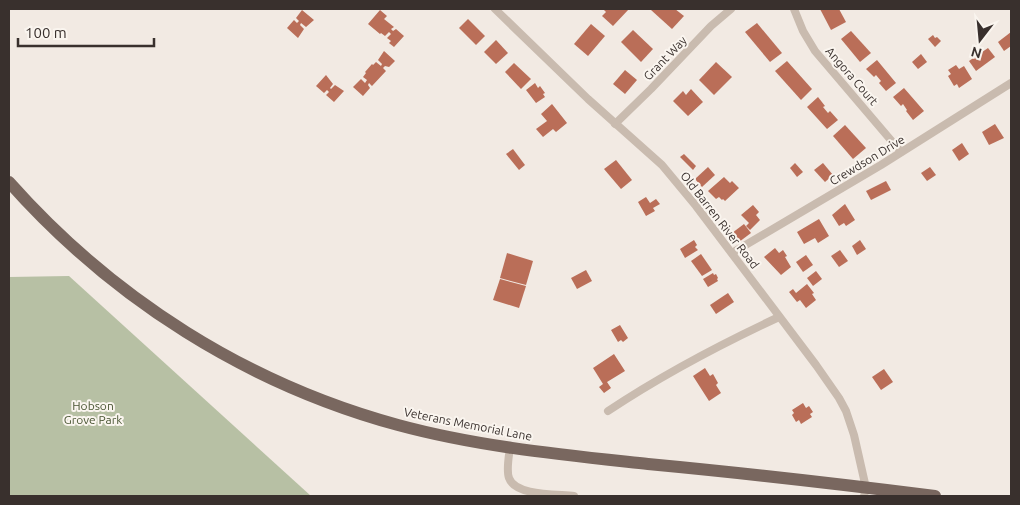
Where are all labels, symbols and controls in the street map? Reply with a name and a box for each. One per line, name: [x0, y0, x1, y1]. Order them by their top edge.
scale bar: [18, 15, 154, 47]
north arrow: [955, 15, 1005, 65]
text: 100 m: [25, 24, 67, 41]
street label: Grant Way: [641, 33, 689, 83]
text: N: [969, 43, 984, 62]
street label: Angora Court: [823, 44, 881, 108]
street label: Crewdson Drive: [827, 133, 907, 187]
street label: Old Barren River Road: [678, 169, 762, 271]
park label: Hobson Grove Park: [64, 399, 122, 426]
street label: Veterans Memorial Lane: [403, 405, 533, 443]

